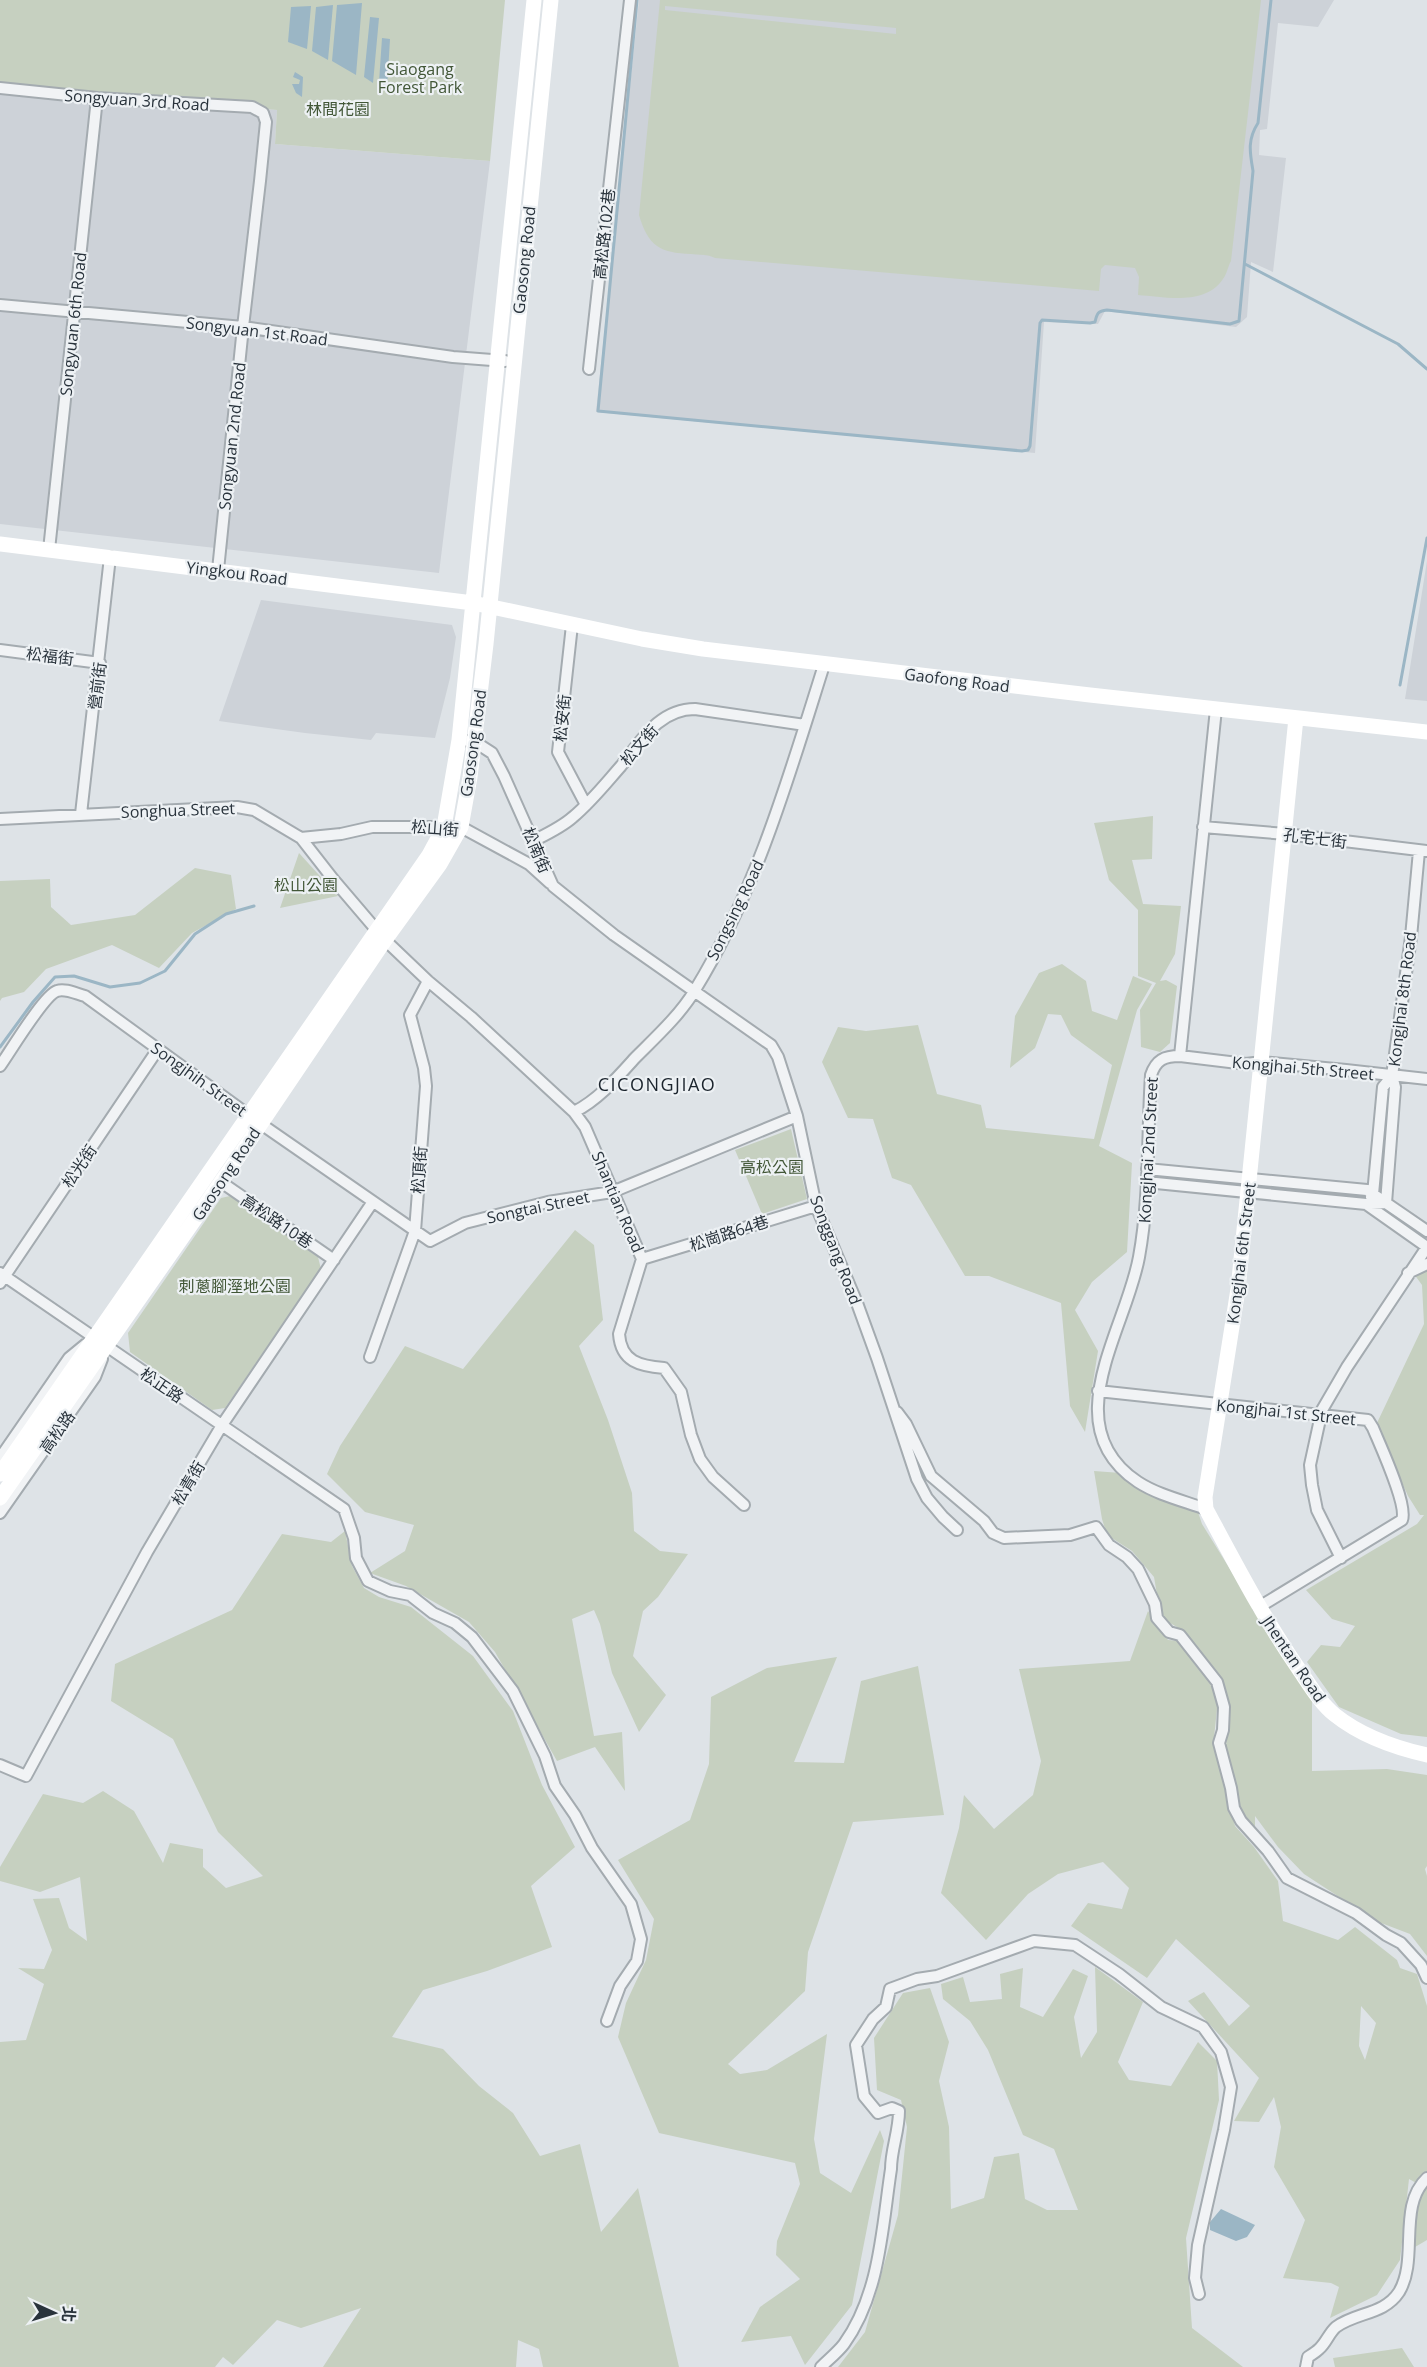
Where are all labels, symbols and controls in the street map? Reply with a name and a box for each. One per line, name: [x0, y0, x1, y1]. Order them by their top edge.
park label: Siaogang Forest Park: [378, 58, 463, 98]
street label: Songyuan 3rd Road: [64, 84, 210, 116]
park label: 林間花園: [306, 98, 370, 120]
street label: 高松路102巷: [588, 187, 620, 281]
street label: Gaosong Road: [507, 205, 541, 315]
street label: Songyuan 6th Road: [55, 251, 91, 397]
street label: Songyuan 1st Road: [185, 311, 329, 351]
street label: Songyuan 2nd Road: [213, 361, 251, 511]
street label: Yingkou Road: [185, 556, 289, 590]
street label: 松福街: [25, 642, 75, 670]
street label: 營前街: [83, 661, 111, 711]
street label: Gaofong Road: [903, 663, 1011, 697]
street label: Gaosong Road: [455, 688, 491, 798]
street label: 松安街: [549, 693, 575, 743]
street label: 松文街: [615, 720, 663, 770]
street label: Songhua Street: [121, 797, 236, 823]
street label: 松山街: [410, 815, 460, 841]
street label: 孔宅七街: [1282, 823, 1348, 853]
street label: 松南街: [517, 824, 557, 876]
street label: Songsing Road: [701, 856, 769, 964]
park label: 松山公園: [274, 874, 338, 896]
street label: Kongjhai 8th Road: [1383, 930, 1421, 1068]
street label: Songjhih Street: [147, 1037, 252, 1121]
street label: Kongjhai 5th Street: [1231, 1051, 1375, 1085]
district label: CICONGJIAO: [598, 1072, 716, 1096]
street label: Kongjhai 2nd Street: [1133, 1076, 1163, 1224]
street label: Gaosong Road: [187, 1123, 265, 1225]
street label: 松光街: [56, 1140, 102, 1192]
street label: 松頂街: [406, 1145, 432, 1195]
street label: Shantian Road: [587, 1148, 649, 1256]
park label: 高松公園: [740, 1156, 804, 1178]
street label: Kongjhai 6th Street: [1221, 1181, 1261, 1325]
street label: Songtai Street: [485, 1185, 592, 1229]
street label: 高松路10巷: [237, 1189, 317, 1253]
street label: Songgang Road: [805, 1192, 867, 1308]
street label: 松崗路64巷: [686, 1210, 772, 1256]
park label: 刺蔥腳溼地公園: [179, 1275, 291, 1297]
street label: 松正路: [136, 1362, 188, 1408]
street label: Kongjhai 1st Street: [1215, 1394, 1357, 1430]
street label: 高松路: [34, 1406, 80, 1458]
street label: 松青街: [166, 1457, 210, 1509]
street label: Jhentan Road: [1256, 1610, 1331, 1706]
north arrow: [24, 2283, 84, 2343]
text: 北: [57, 2305, 80, 2323]

